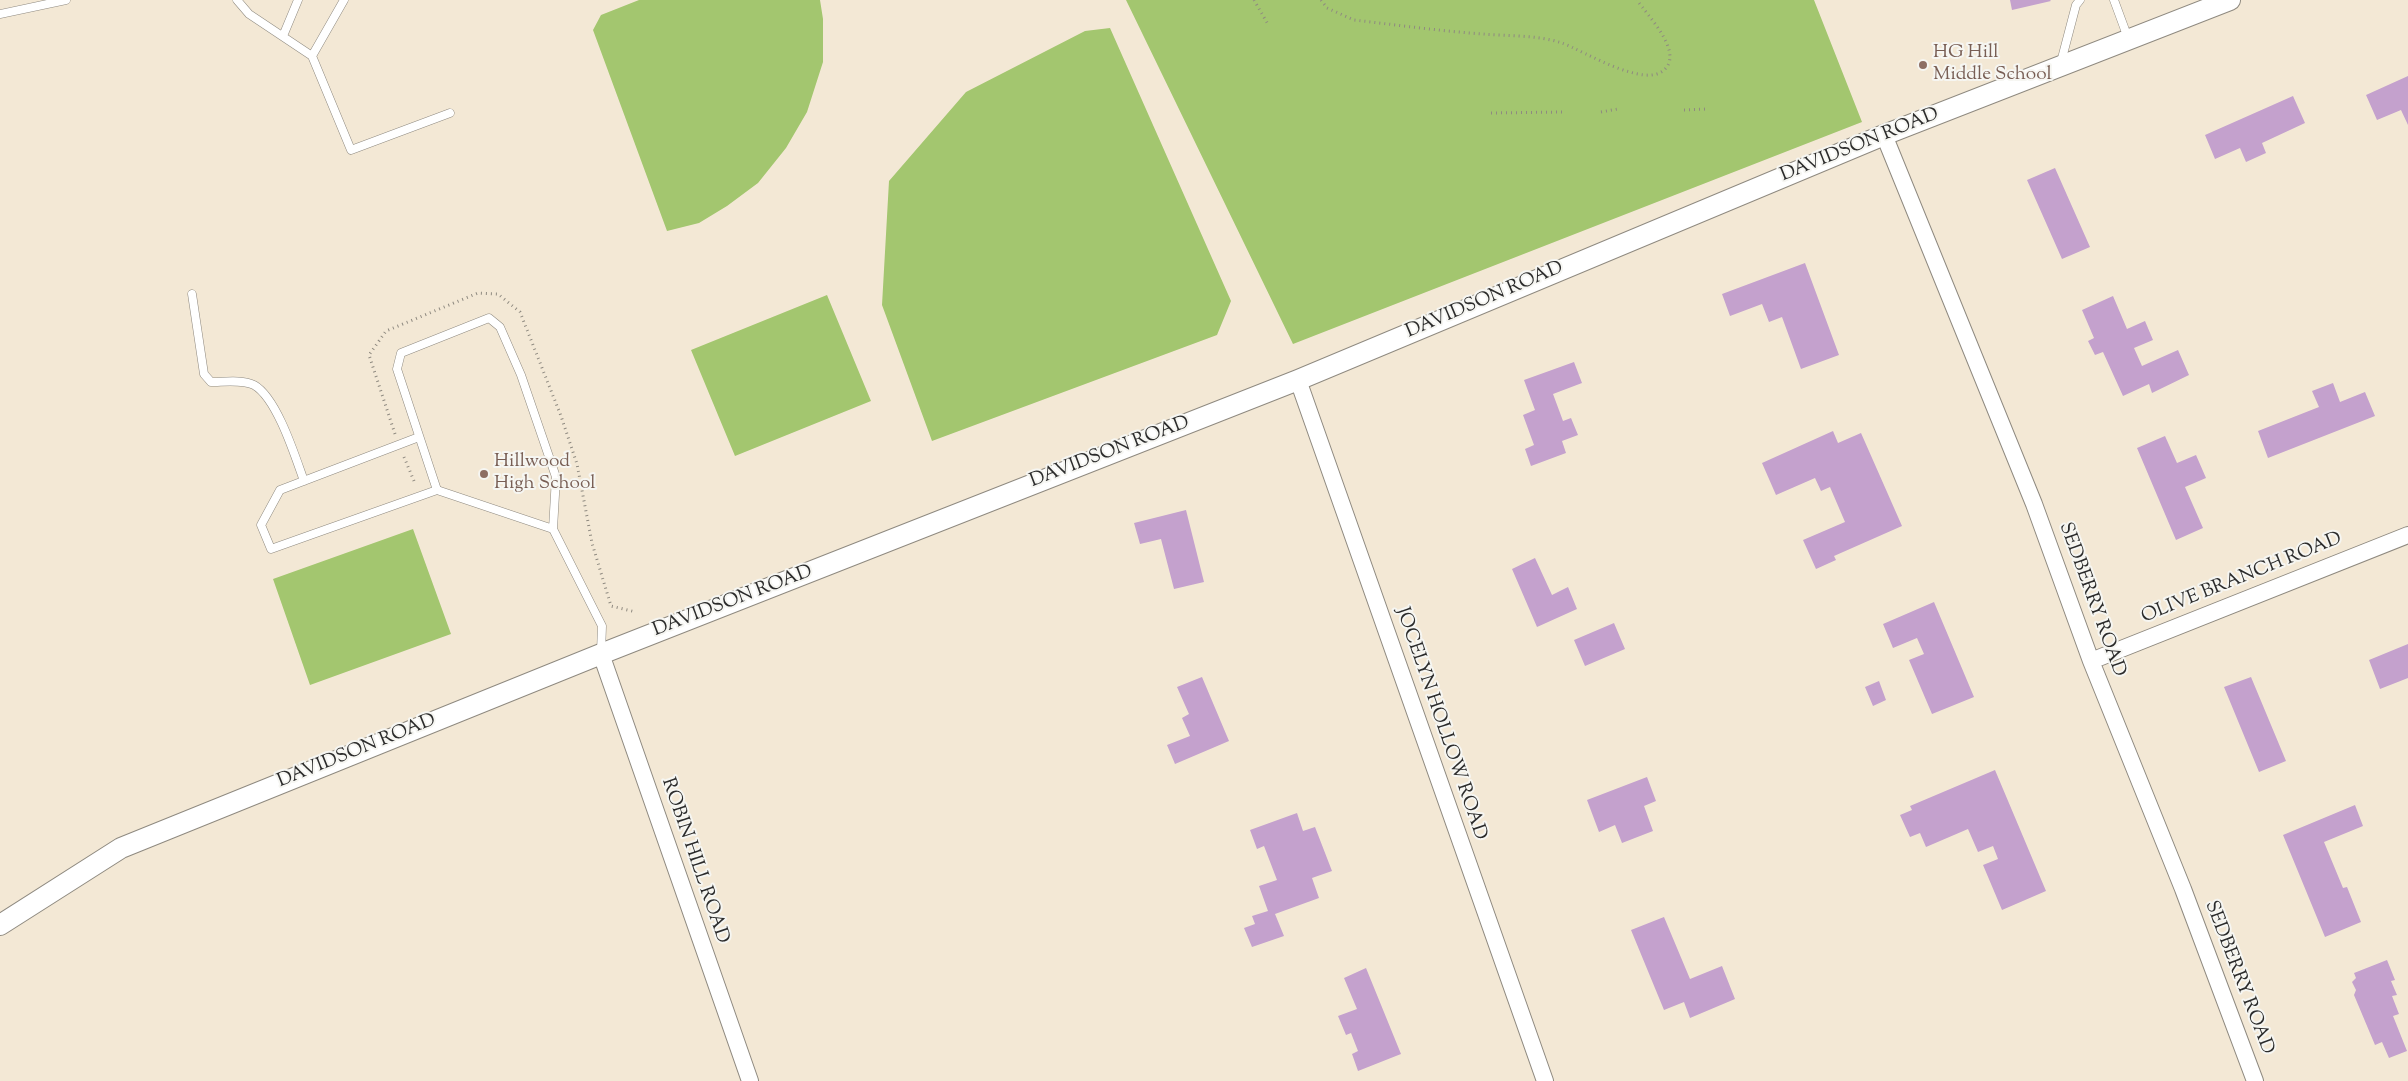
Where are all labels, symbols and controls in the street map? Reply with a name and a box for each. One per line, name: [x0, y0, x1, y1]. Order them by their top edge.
place label: HG Hill Middle School: [1933, 43, 2052, 87]
marker: HG Hill Middle School: [1917, 59, 1929, 71]
street label: DAVIDSON ROAD: [1777, 104, 1943, 188]
street label: DAVIDSON ROAD: [1403, 258, 1567, 344]
street label: DAVIDSON ROAD: [1027, 412, 1193, 494]
place label: Hillwood High School: [494, 452, 596, 496]
marker: Hillwood High School: [478, 468, 490, 480]
street label: SEDBERRY ROAD: [2052, 520, 2130, 680]
street label: OLIVE BRANCH ROAD: [2138, 528, 2346, 630]
street label: DAVIDSON ROAD: [650, 561, 816, 643]
street label: JOCELYN HOLLOW ROAD: [1389, 605, 1491, 843]
street label: DAVIDSON ROAD: [274, 710, 440, 794]
street label: ROBIN HILL ROAD: [655, 775, 733, 947]
street label: SEDBERRY ROAD: [2198, 898, 2278, 1058]

